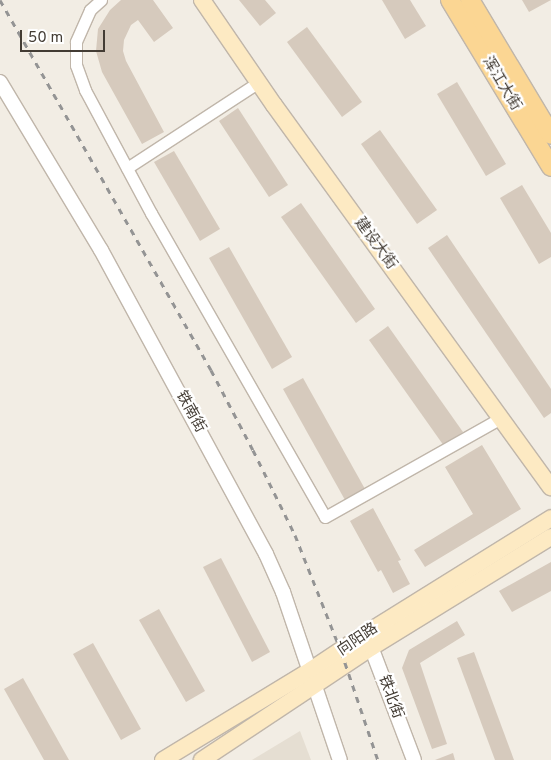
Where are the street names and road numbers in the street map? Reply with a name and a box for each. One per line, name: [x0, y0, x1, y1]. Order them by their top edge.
street label: 浑江大街: [478, 54, 524, 114]
street label: 建设大街: [350, 214, 400, 274]
street label: 铁南街: [171, 388, 209, 436]
street label: 向阳路: [334, 620, 382, 660]
street label: 铁北街: [374, 673, 406, 721]

